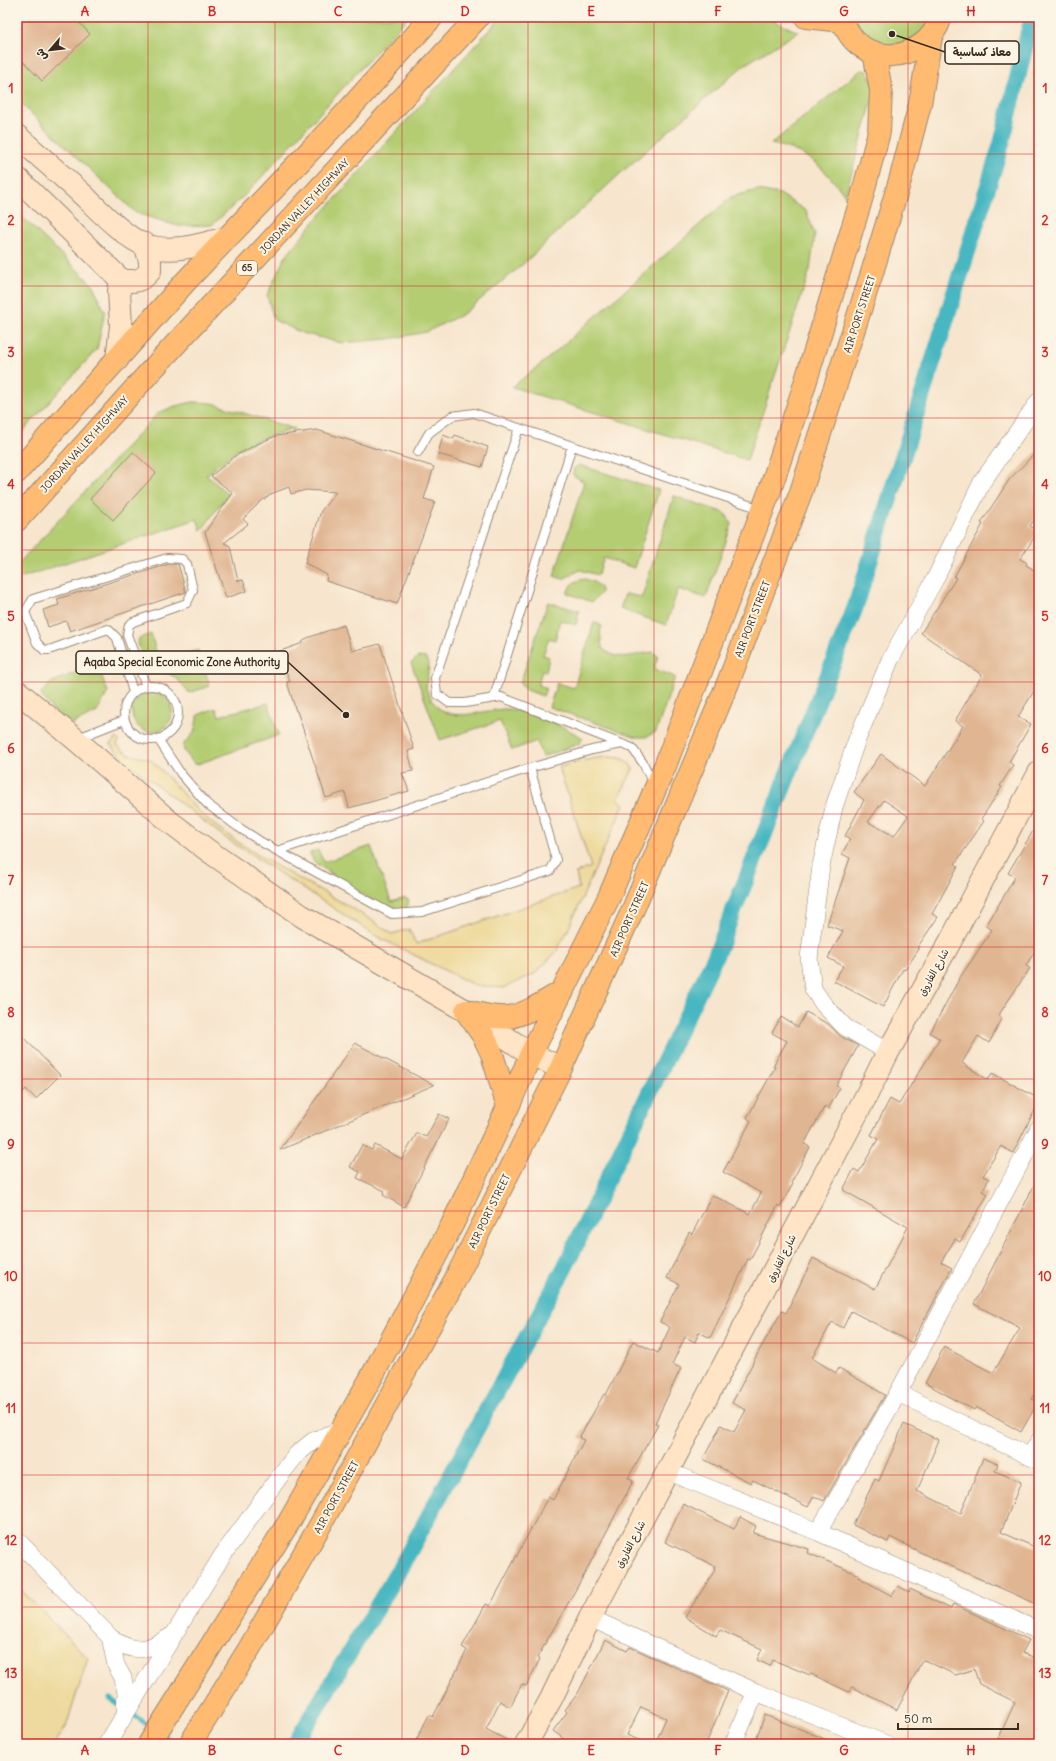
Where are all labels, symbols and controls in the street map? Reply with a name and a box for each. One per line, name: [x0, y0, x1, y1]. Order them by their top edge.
text: A: [81, 3, 90, 20]
text: B: [208, 3, 217, 20]
text: C: [334, 3, 343, 20]
text: D: [460, 3, 470, 20]
text: E: [587, 3, 595, 20]
text: F: [714, 3, 722, 20]
text: G: [839, 3, 849, 20]
text: H: [966, 3, 976, 20]
north arrow: [30, 30, 70, 70]
callout: معاذ كساسبة: [945, 41, 1019, 64]
text: معاذ كساسبة: [953, 45, 1011, 59]
text: ش: [32, 46, 50, 63]
text: 1: [8, 80, 14, 97]
text: 1: [1042, 80, 1048, 97]
street label: JORDAN VALLEY HIGHWAY: [257, 156, 352, 257]
text: 2: [7, 212, 15, 229]
text: 2: [1041, 212, 1049, 229]
road number: 65: [237, 261, 257, 275]
street label: AIR PORT STREET: [841, 274, 878, 355]
text: 3: [7, 344, 15, 361]
text: 3: [1041, 344, 1049, 361]
street label: JORDAN VALLEY HIGHWAY: [38, 393, 131, 495]
text: 4: [7, 476, 15, 493]
text: 4: [1041, 476, 1049, 493]
street label: AIR PORT STREET: [732, 579, 773, 659]
text: 5: [7, 608, 15, 625]
text: 5: [1041, 608, 1049, 625]
callout: Aqaba Special Economic Zone Authority: [76, 651, 288, 674]
text: Aqaba Special Economic Zone Authority: [84, 655, 280, 670]
text: 6: [7, 740, 15, 757]
text: 6: [1041, 740, 1049, 757]
text: 7: [8, 872, 15, 889]
text: 7: [1042, 872, 1049, 889]
street label: AIR PORT STREET: [607, 880, 652, 959]
street label: شارع الفاروق: [915, 946, 953, 999]
text: 8: [7, 1004, 15, 1021]
text: 8: [1041, 1004, 1049, 1021]
text: 9: [7, 1136, 15, 1153]
text: 9: [1041, 1136, 1049, 1153]
street label: AIR PORT STREET: [466, 1172, 513, 1251]
street label: شارع الفاروق: [764, 1232, 800, 1285]
text: 10: [4, 1268, 18, 1285]
text: 10: [1038, 1268, 1052, 1285]
text: 11: [6, 1400, 16, 1417]
text: 11: [1040, 1400, 1050, 1417]
street label: AIR PORT STREET: [311, 1459, 362, 1536]
street label: شارع الفاروق: [612, 1518, 649, 1571]
text: 12: [5, 1532, 17, 1549]
text: 12: [1039, 1532, 1051, 1549]
text: 13: [5, 1665, 17, 1682]
text: 13: [1039, 1665, 1051, 1682]
scale bar: [898, 1705, 1018, 1731]
text: 50 m: [904, 1711, 933, 1726]
text: A: [81, 1742, 90, 1759]
text: B: [208, 1742, 217, 1759]
text: C: [334, 1742, 343, 1759]
text: D: [460, 1742, 470, 1759]
text: E: [587, 1742, 595, 1759]
text: F: [714, 1742, 722, 1759]
text: G: [839, 1742, 849, 1759]
text: H: [966, 1742, 976, 1759]

